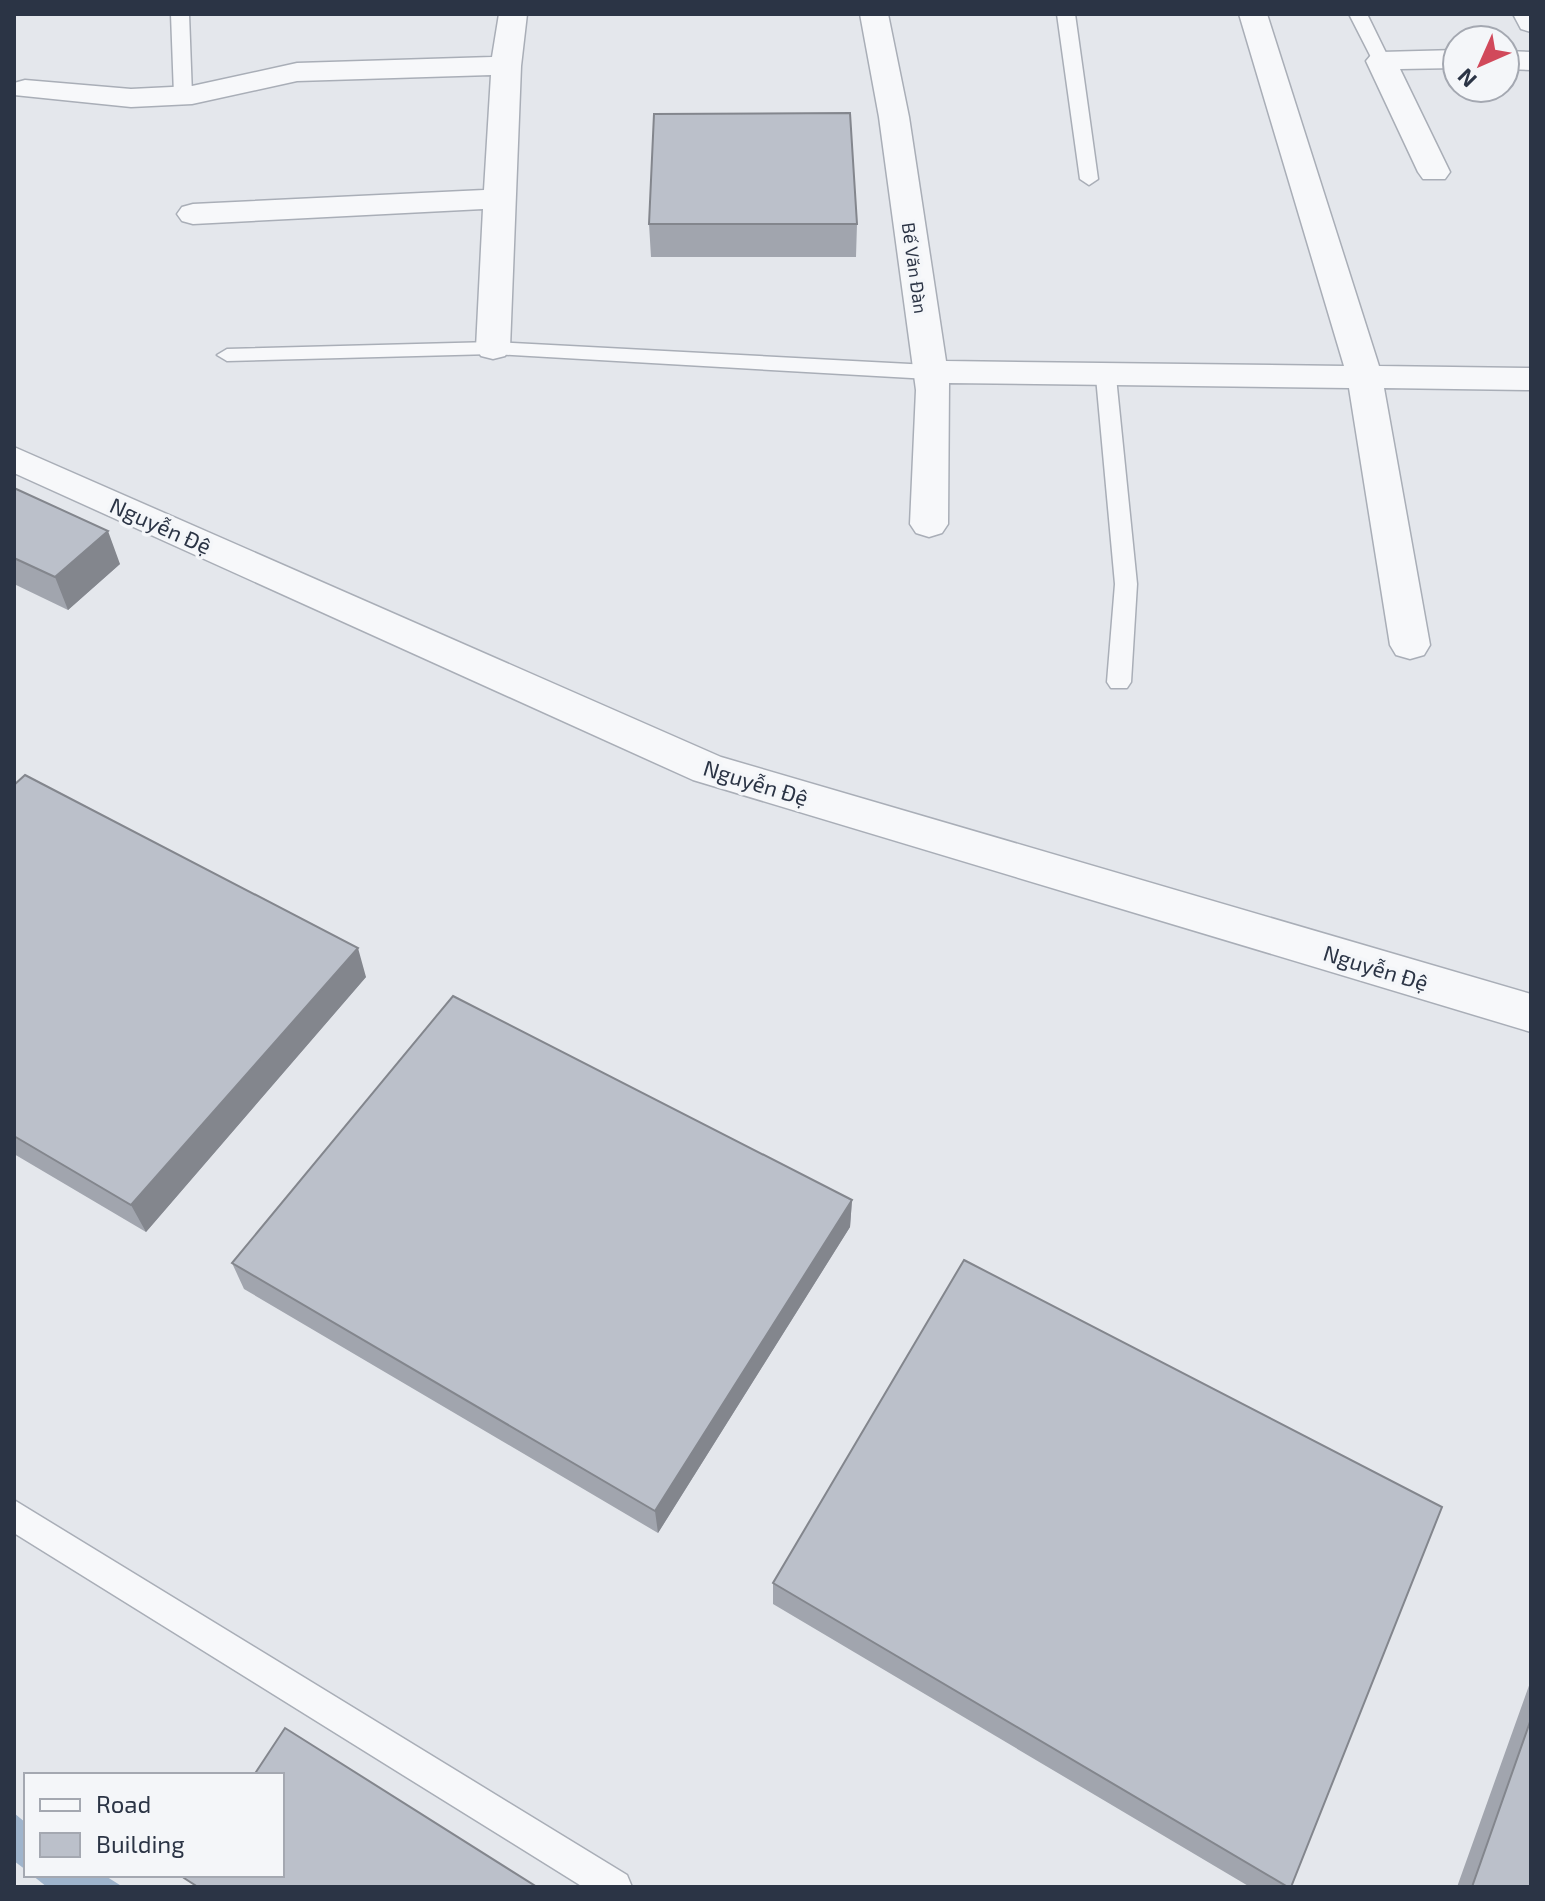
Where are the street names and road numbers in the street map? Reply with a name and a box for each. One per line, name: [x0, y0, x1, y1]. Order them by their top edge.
street label: Bế Văn Đàn: [898, 221, 932, 315]
street label: Nguyễn Đệ: [106, 491, 216, 559]
street label: Nguyễn Đệ: [701, 754, 811, 810]
street label: Nguyễn Đệ: [1321, 939, 1431, 995]

